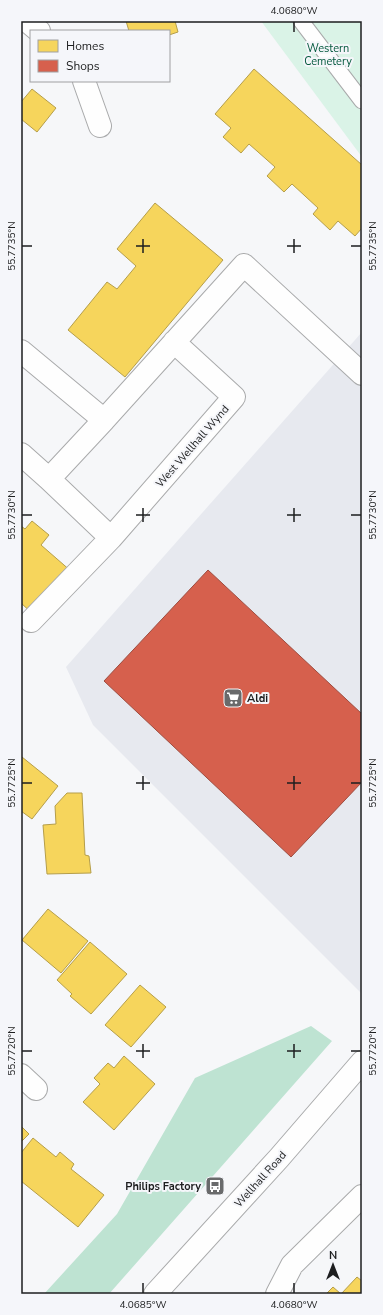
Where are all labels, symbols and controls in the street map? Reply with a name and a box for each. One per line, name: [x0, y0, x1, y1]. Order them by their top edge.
text: 4.0680°W: [270, 4, 318, 18]
legend: [30, 30, 170, 82]
text: Homes: [66, 38, 104, 54]
park label: Western Cemetery: [304, 41, 352, 69]
text: Shops: [66, 58, 100, 74]
text: 55.7735°N: [5, 221, 19, 271]
text: 55.7735°N: [366, 221, 380, 271]
street label: West Wellhall Wynd: [152, 402, 232, 491]
text: 55.7730°N: [5, 490, 19, 540]
text: 55.7730°N: [366, 490, 380, 540]
supermarket icon: Aldi: [222, 687, 244, 709]
place label: Aldi: [247, 691, 268, 706]
text: 55.7725°N: [5, 758, 19, 808]
text: 55.7725°N: [366, 758, 380, 808]
text: 55.7720°N: [5, 1026, 19, 1076]
text: 55.7720°N: [366, 1026, 380, 1076]
street label: Wellhall Road: [231, 1148, 290, 1211]
bus stop icon: Philips Factory: [204, 1175, 226, 1197]
place label: Philips Factory: [125, 1179, 201, 1194]
north arrow: [313, 1245, 353, 1285]
text: N: [329, 1248, 337, 1263]
text: 4.0685°W: [119, 1298, 167, 1312]
text: 4.0680°W: [270, 1298, 318, 1312]

